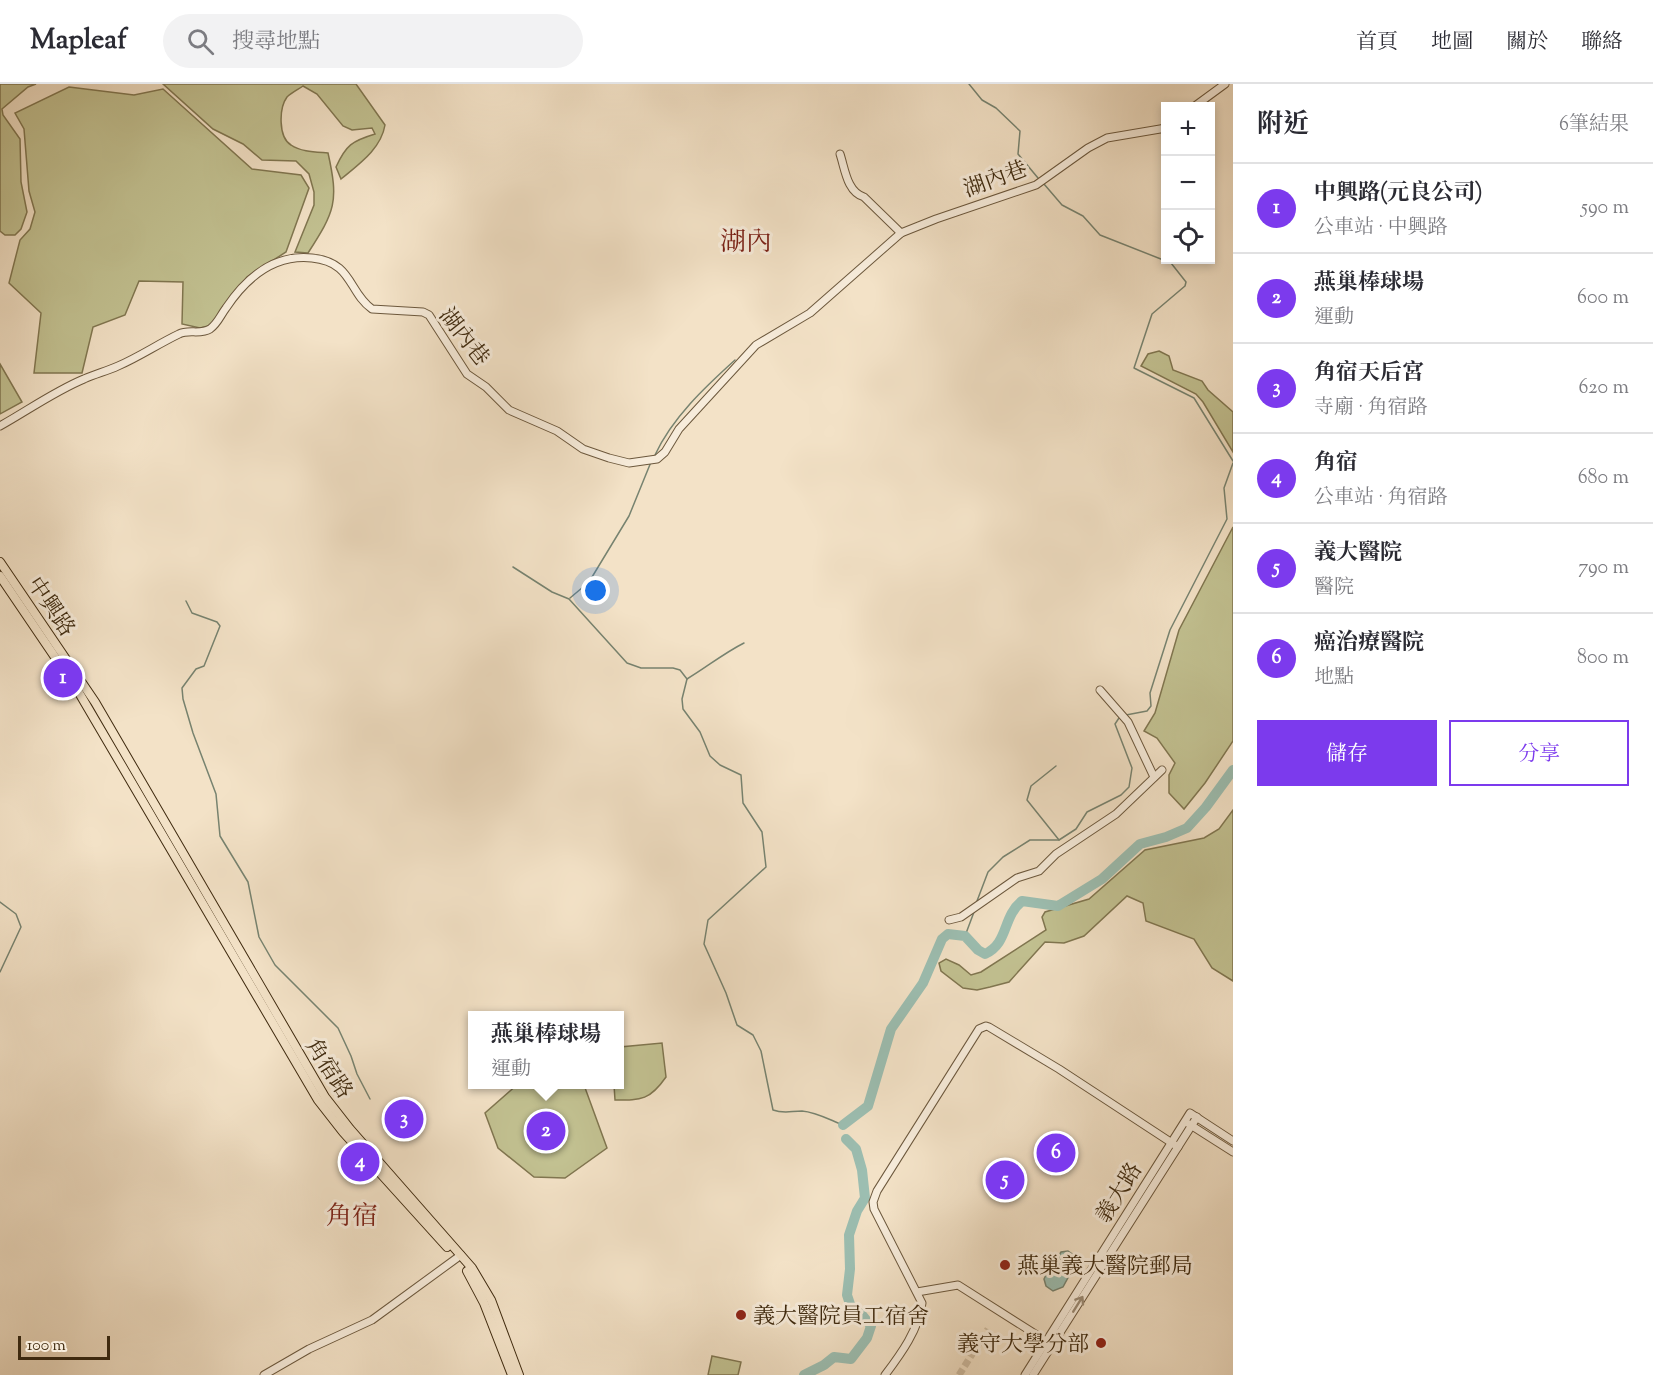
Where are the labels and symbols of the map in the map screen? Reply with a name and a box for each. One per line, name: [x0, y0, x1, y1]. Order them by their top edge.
street label: 湖內巷: [960, 154, 1033, 207]
district label: 湖內: [720, 225, 772, 262]
street label: 湖內巷: [430, 302, 496, 374]
street label: 中興路: [18, 571, 81, 644]
your location: [581, 576, 610, 605]
pin: 1: [44, 656, 82, 700]
street label: 角宿路: [296, 1033, 359, 1106]
pin: 3: [384, 1096, 424, 1142]
pin: 2: [526, 1108, 566, 1154]
pin: 6: [1036, 1130, 1076, 1176]
pin: 4: [340, 1140, 380, 1184]
street label: 義大路: [1089, 1157, 1152, 1230]
pin: 5: [986, 1158, 1024, 1202]
district label: 角宿: [326, 1199, 378, 1236]
place label: 燕巢義大醫院郵局: [1017, 1252, 1193, 1284]
marker: 燕巢義大醫院郵局: [998, 1258, 1012, 1272]
one-way arrow: [1073, 1296, 1085, 1313]
place label: 義大醫院員工宿舍: [753, 1302, 929, 1334]
marker: 義大醫院員工宿舍: [734, 1308, 748, 1322]
place label: 義守大學分部: [957, 1330, 1089, 1362]
scale bar: [18, 1333, 110, 1360]
marker: 義守大學分部: [1094, 1336, 1108, 1350]

